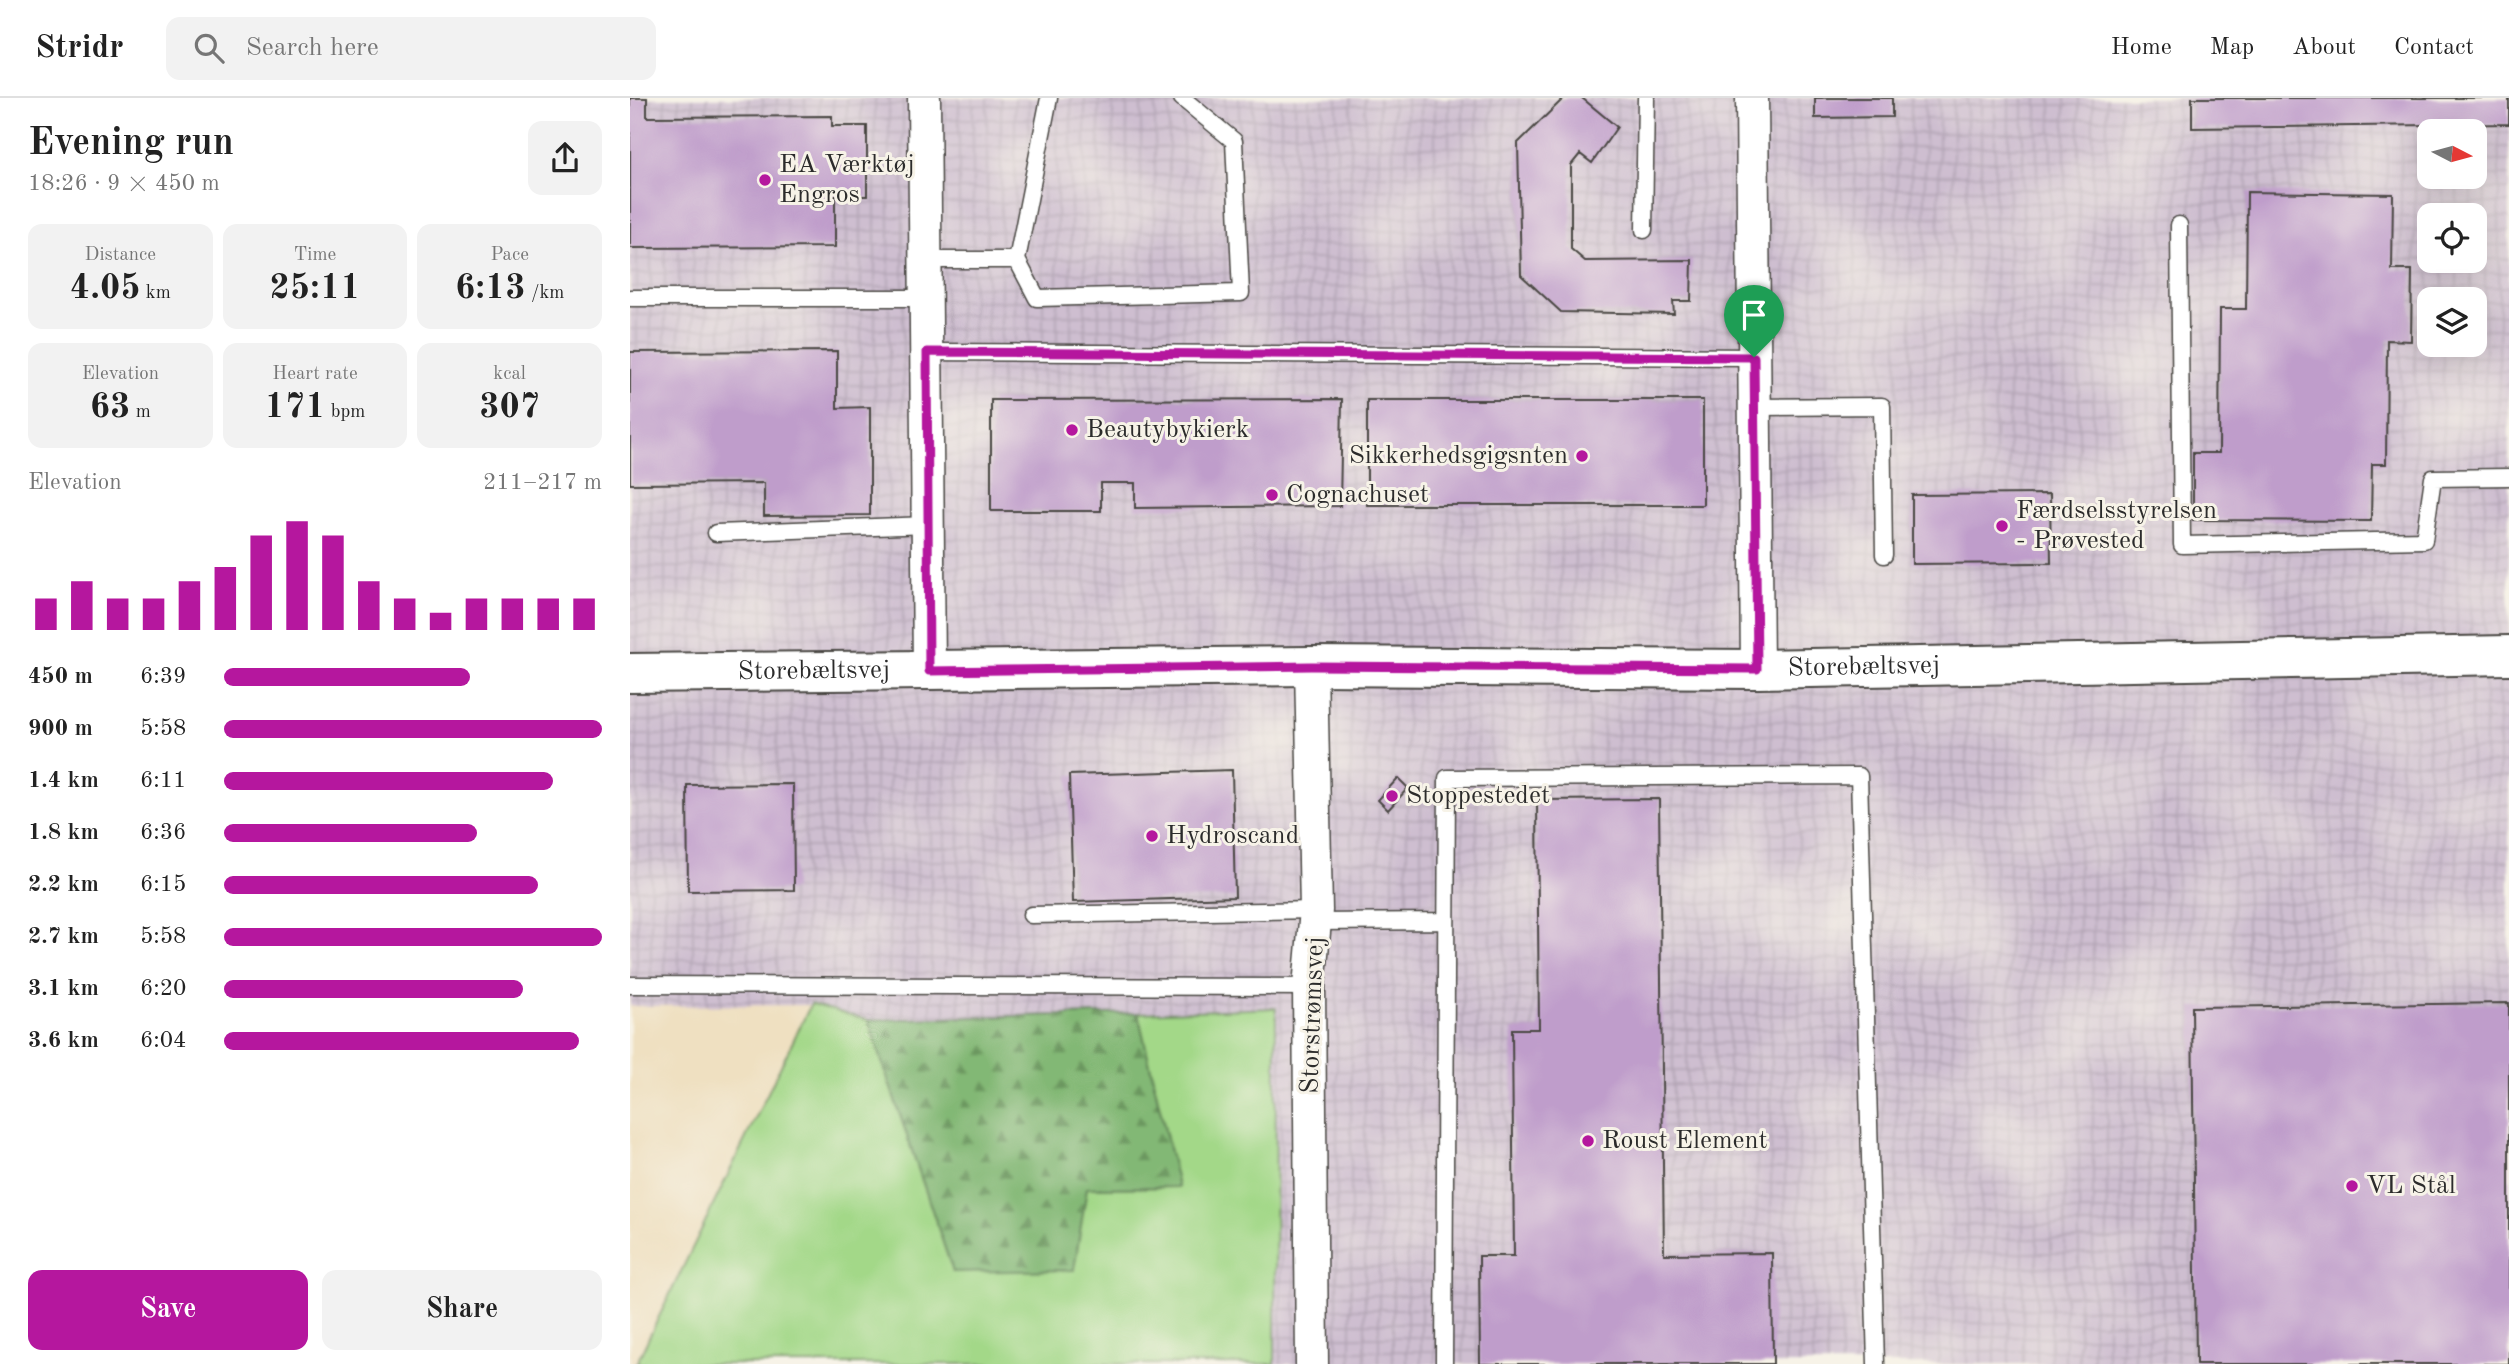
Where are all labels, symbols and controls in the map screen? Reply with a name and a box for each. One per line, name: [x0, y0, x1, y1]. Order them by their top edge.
search box: [166, 17, 656, 80]
icon: search: [190, 29, 228, 67]
text: Stridr: [35, 32, 124, 65]
text: Search here: [246, 35, 379, 61]
text: Home: [2111, 36, 2172, 60]
text: Map: [2210, 36, 2254, 60]
text: About: [2292, 36, 2356, 60]
text: Contact: [2394, 36, 2474, 60]
north arrow: [2417, 119, 2487, 189]
map controls: [2417, 119, 2487, 357]
button: share: [528, 121, 602, 195]
text: Evening run: [28, 125, 234, 163]
place label: EA Værktøj Engros: [779, 152, 915, 208]
text: 18:26 · 9 × 450 m: [28, 172, 220, 195]
marker: EA Værktøj Engros: [757, 172, 773, 188]
button: locate: [2417, 203, 2487, 273]
text: Distance: [85, 246, 156, 265]
text: Time: [294, 246, 336, 265]
text: Pace: [490, 246, 529, 265]
text: 4.05: [70, 271, 141, 306]
text: 25:11: [269, 271, 361, 306]
text: 6:13: [455, 271, 526, 306]
text: km: [141, 284, 171, 303]
text: /km: [526, 284, 564, 303]
pin: [1724, 285, 1784, 357]
button: layers: [2417, 287, 2487, 357]
icon: arrive: [1735, 296, 1773, 334]
text: Elevation: [82, 365, 159, 384]
text: Heart rate: [272, 365, 358, 384]
text: kcal: [493, 365, 526, 384]
text: 63: [90, 390, 130, 425]
text: 171: [265, 390, 325, 425]
text: 307: [479, 390, 540, 425]
text: m: [130, 403, 151, 422]
text: bpm: [325, 403, 365, 422]
place label: Beautybykierk: [1086, 417, 1249, 443]
marker: Beautybykierk: [1064, 422, 1080, 438]
place label: Sikkerhedsgigsnten: [1349, 443, 1568, 469]
marker: Sikkerhedsgigsnten: [1574, 448, 1590, 464]
text: Elevation: [28, 471, 122, 494]
text: 211–217 m: [483, 471, 602, 494]
place label: Cognachuset: [1286, 482, 1429, 508]
marker: Cognachuset: [1264, 487, 1280, 503]
place label: Færdselsstyrelsen - Prøvested: [2016, 498, 2217, 554]
marker: Færdselsstyrelsen - Prøvested: [1994, 518, 2010, 534]
street label: Storebæltsvej: [1787, 653, 1940, 681]
street label: Storebæltsvej: [738, 657, 890, 685]
text: 450 m: [28, 665, 93, 688]
text: 6:39: [140, 665, 186, 688]
text: 900 m: [28, 717, 93, 740]
text: 5:58: [140, 717, 186, 740]
text: 1.4 km: [28, 769, 99, 792]
text: 6:11: [140, 769, 186, 792]
place label: Stoppestedet: [1406, 783, 1550, 809]
marker: Stoppestedet: [1384, 788, 1400, 804]
text: 1.8 km: [28, 821, 99, 844]
text: 6:36: [140, 821, 186, 844]
place label: Hydroscand: [1166, 823, 1299, 849]
marker: Hydroscand: [1144, 828, 1160, 844]
text: 2.2 km: [28, 873, 99, 896]
text: 6:15: [140, 873, 186, 896]
text: 2.7 km: [28, 925, 99, 948]
text: 5:58: [140, 925, 186, 948]
street label: Storstrømsvej: [1297, 936, 1329, 1094]
text: 3.1 km: [28, 977, 99, 1000]
text: 6:20: [140, 977, 186, 1000]
text: 3.6 km: [28, 1029, 99, 1052]
text: 6:04: [140, 1029, 186, 1052]
place label: Roust Element: [1602, 1128, 1768, 1154]
marker: Roust Element: [1580, 1133, 1596, 1149]
place label: VL Stål: [2366, 1173, 2456, 1199]
marker: VL Stål: [2344, 1178, 2360, 1194]
button: Save: [28, 1270, 308, 1350]
button: Share: [322, 1270, 602, 1350]

